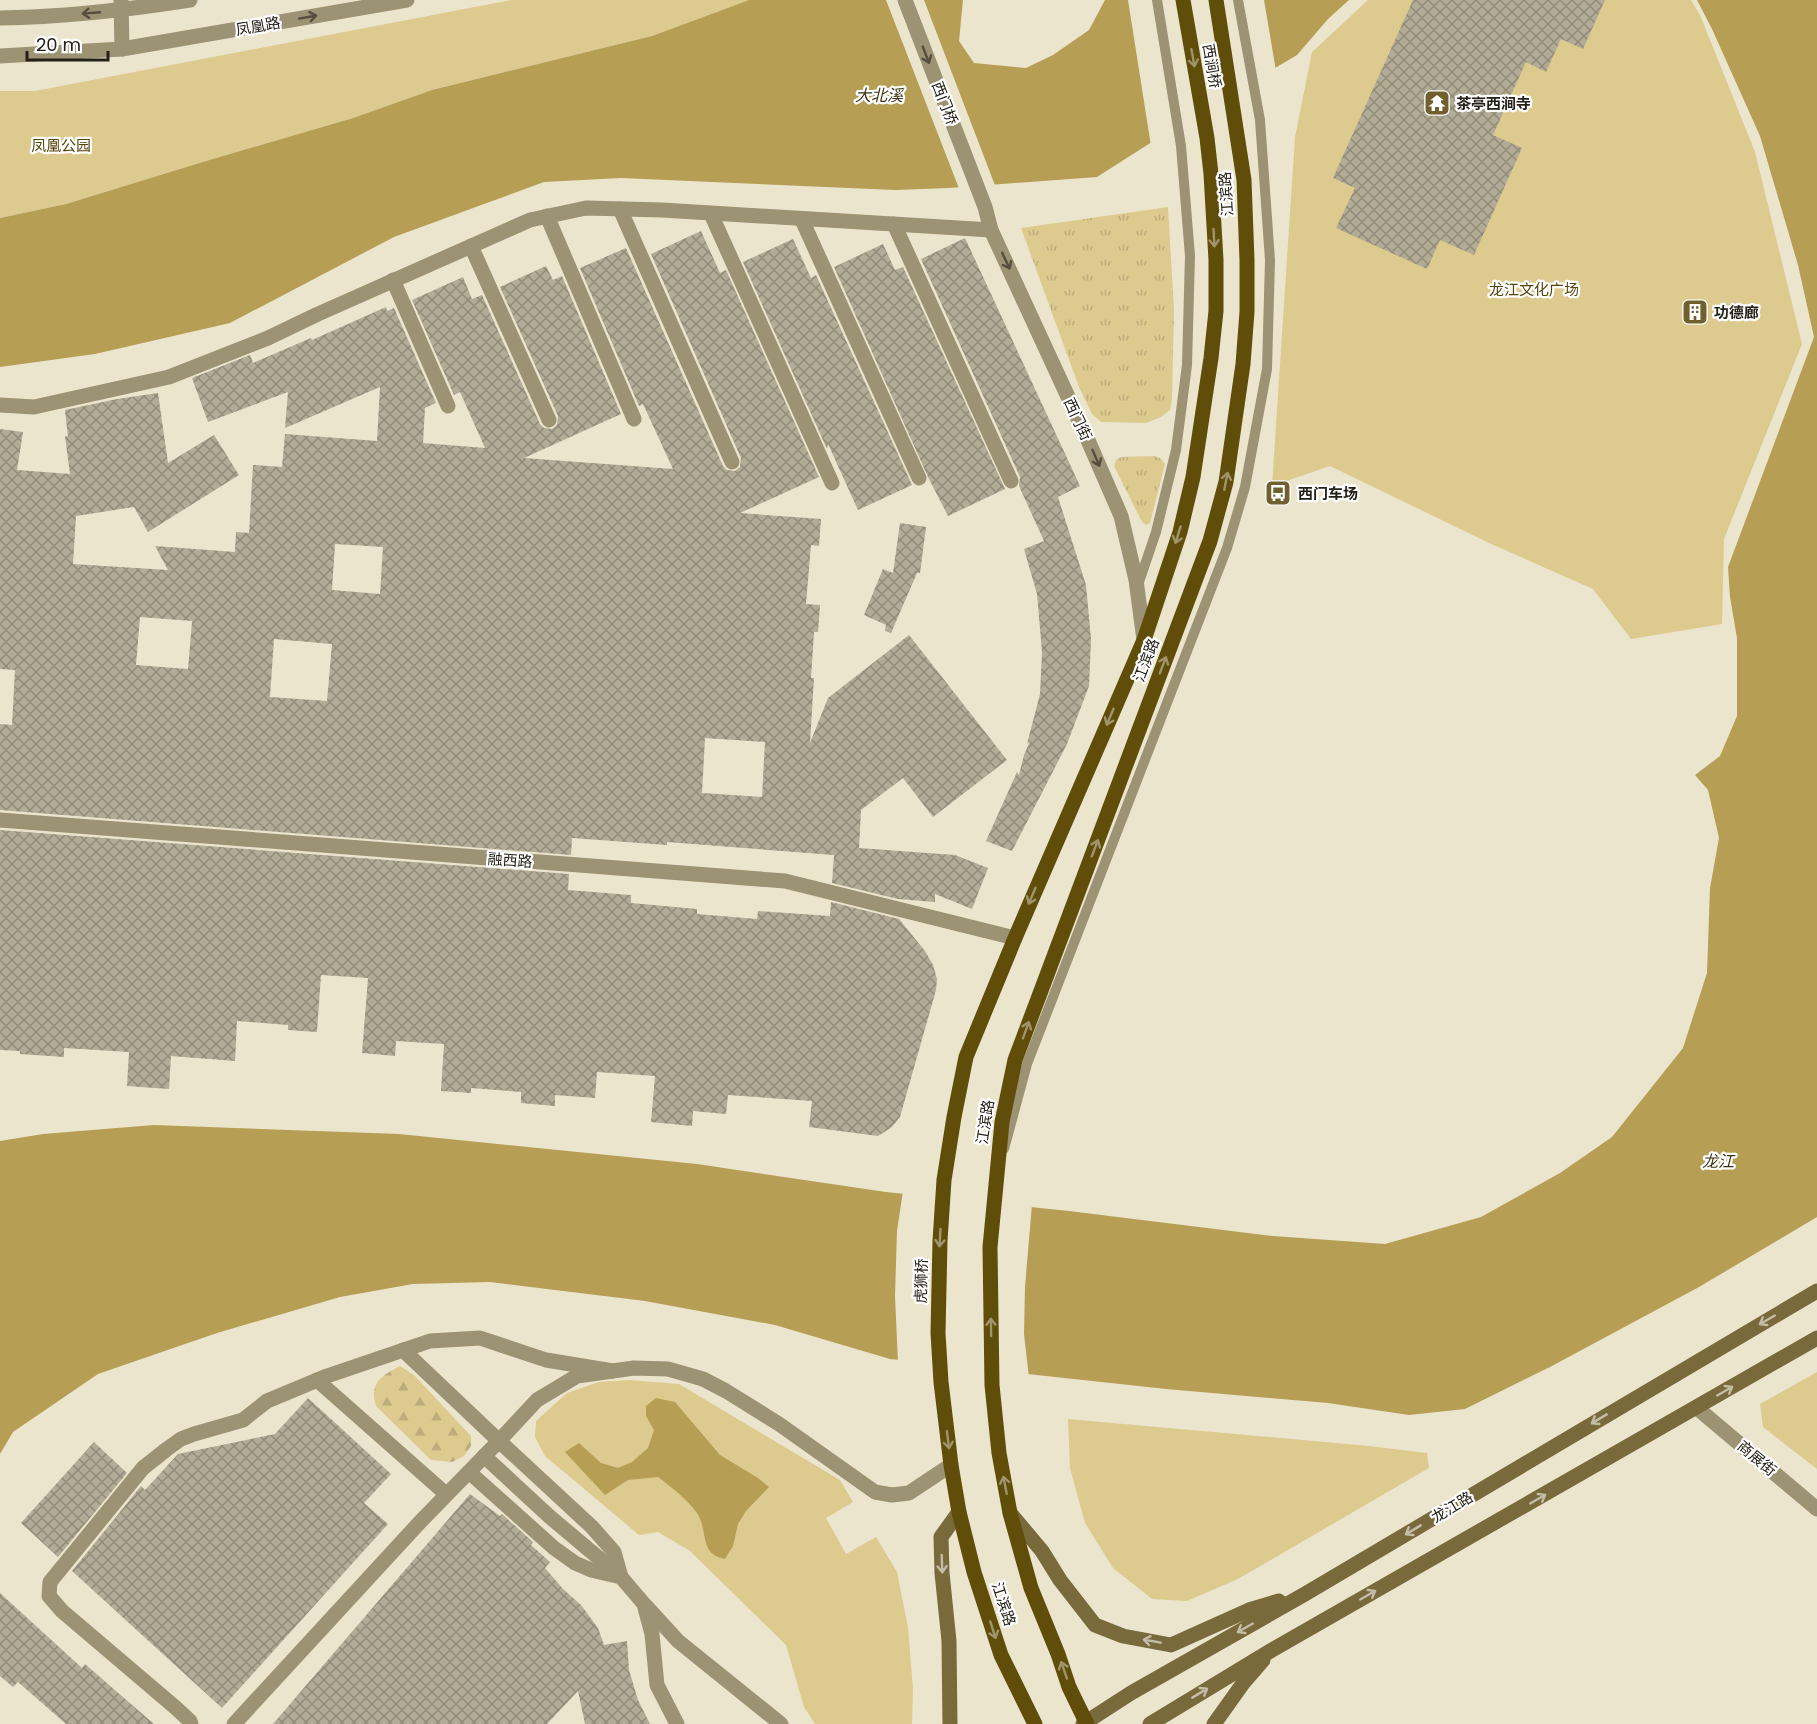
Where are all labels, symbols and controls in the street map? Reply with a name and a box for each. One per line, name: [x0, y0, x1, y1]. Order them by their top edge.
one-way arrow: [81, 8, 101, 19]
one-way arrow: [297, 11, 317, 22]
street label: 凤凰路: [234, 12, 282, 40]
scale bar: [27, 24, 108, 62]
text: 20 m: [36, 32, 81, 57]
street label: 西涧桥: [1198, 42, 1226, 90]
one-way arrow: [921, 45, 932, 63]
one-way arrow: [1187, 47, 1198, 67]
street label: 西门桥: [927, 78, 963, 128]
water label: 大北溪: [855, 84, 905, 107]
temple icon: 茶亭西涧寺: [1422, 88, 1452, 118]
place label: 茶亭西涧寺: [1456, 93, 1531, 114]
park label: 凤凰公园: [31, 135, 91, 156]
street label: 江滨路: [1214, 171, 1238, 217]
one-way arrow: [1209, 228, 1220, 248]
one-way arrow: [1000, 252, 1012, 270]
park label: 龙江文化广场: [1489, 279, 1579, 300]
building icon: 功德廊: [1680, 297, 1710, 327]
place label: 功德廊: [1714, 302, 1759, 323]
street label: 西门街: [1059, 394, 1097, 444]
one-way arrow: [1091, 448, 1102, 466]
one-way arrow: [1220, 472, 1232, 491]
bus stop icon: 西门车场: [1263, 478, 1293, 508]
place label: 西门车场: [1298, 483, 1358, 504]
one-way arrow: [1172, 525, 1183, 544]
street label: 江滨路: [1128, 635, 1164, 685]
one-way arrow: [1158, 656, 1169, 675]
one-way arrow: [1104, 708, 1115, 726]
one-way arrow: [1090, 839, 1101, 858]
street label: 融西路: [487, 848, 533, 872]
one-way arrow: [1026, 887, 1038, 905]
one-way arrow: [1022, 1022, 1033, 1040]
street label: 江滨路: [971, 1098, 999, 1146]
water label: 龙江: [1702, 1150, 1736, 1173]
one-way arrow: [935, 1228, 946, 1248]
street label: 虎狮桥: [910, 1258, 932, 1304]
one-way arrow: [1759, 1314, 1776, 1326]
one-way arrow: [985, 1318, 996, 1338]
one-way arrow: [1716, 1385, 1733, 1397]
one-way arrow: [1591, 1414, 1608, 1426]
one-way arrow: [943, 1430, 954, 1450]
street label: 商展街: [1733, 1435, 1781, 1481]
one-way arrow: [999, 1476, 1010, 1495]
street label: 龙江路: [1427, 1486, 1477, 1528]
one-way arrow: [1529, 1492, 1546, 1504]
one-way arrow: [1405, 1524, 1422, 1536]
one-way arrow: [936, 1554, 948, 1574]
street label: 江滨路: [987, 1579, 1021, 1629]
one-way arrow: [1359, 1589, 1376, 1601]
one-way arrow: [988, 1620, 999, 1639]
one-way arrow: [1237, 1623, 1254, 1635]
one-way arrow: [1142, 1636, 1162, 1647]
one-way arrow: [1057, 1661, 1068, 1680]
one-way arrow: [1191, 1687, 1208, 1699]

